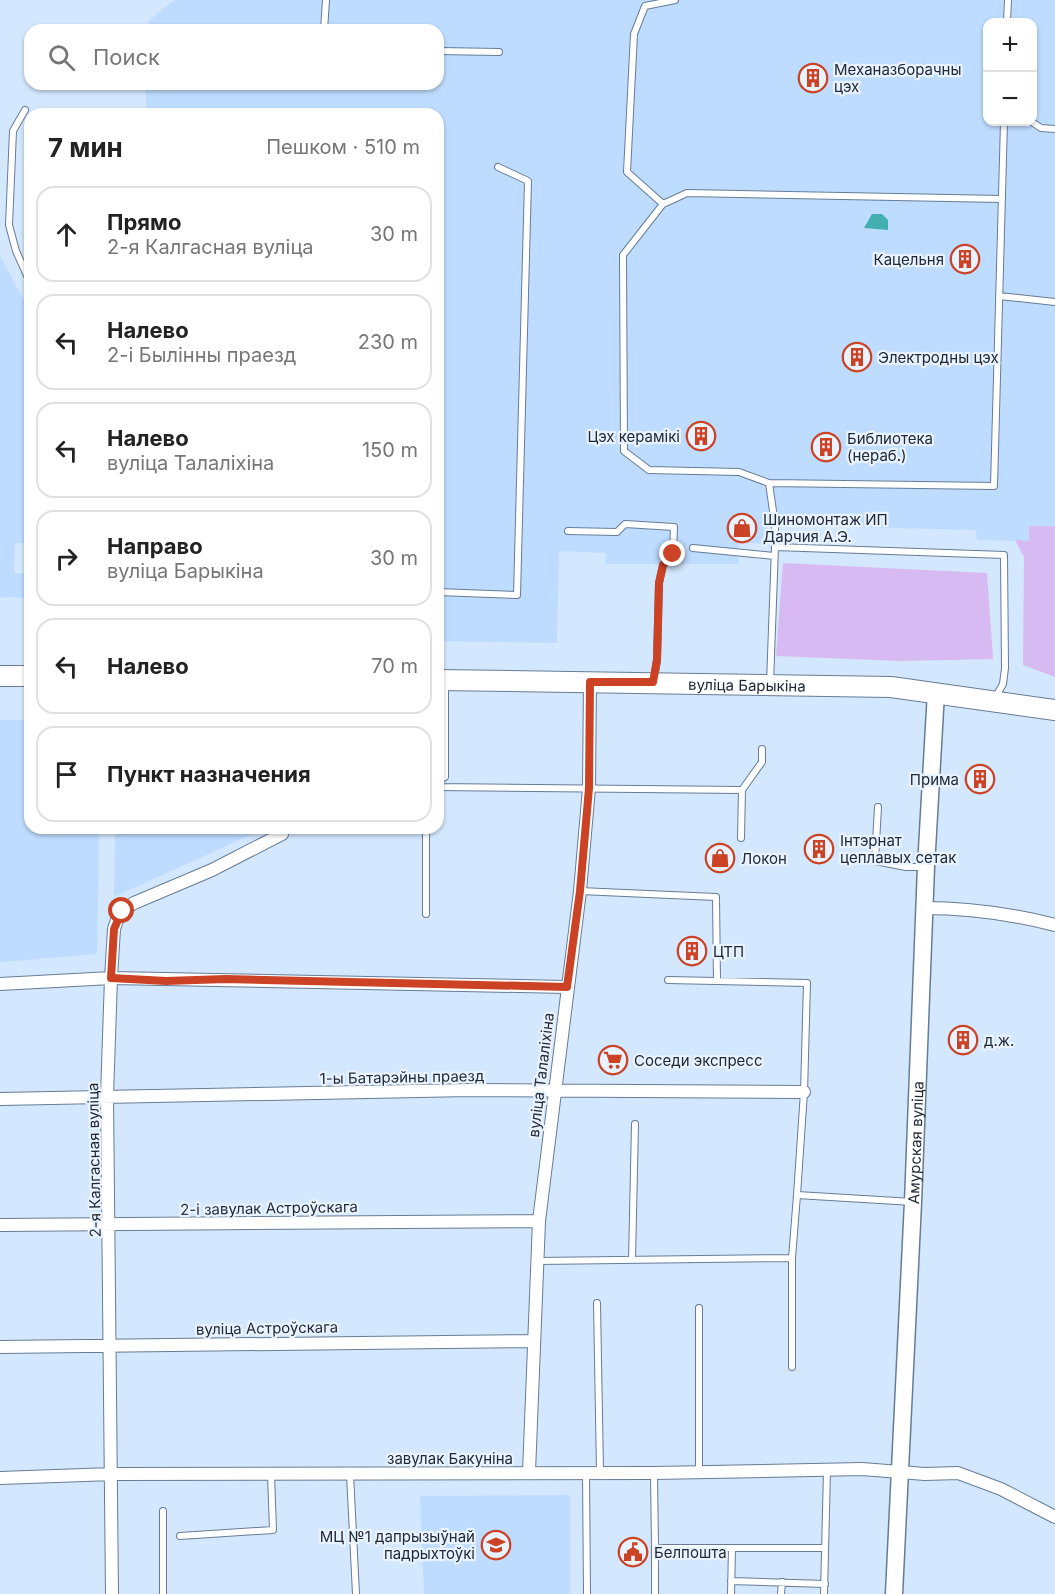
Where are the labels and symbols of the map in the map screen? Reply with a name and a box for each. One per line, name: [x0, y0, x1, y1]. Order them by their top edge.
place label: Механазборачны цэх: [834, 60, 962, 96]
building icon: Механазборачны цэх: [797, 62, 829, 94]
building icon: Кацельня: [949, 243, 981, 275]
place label: Кацельня: [874, 250, 944, 269]
building icon: Электродны цэх: [841, 341, 873, 373]
place label: Электродны цэх: [878, 348, 999, 367]
building icon: Цэх керамікі: [685, 420, 717, 452]
place label: Цэх керамікі: [587, 427, 680, 446]
place label: Библиотека (нераб.): [847, 429, 933, 465]
building icon: Библиотека (нераб.): [810, 431, 842, 463]
place label: Шиномонтаж ИП Дарчия А.Э.: [763, 510, 888, 546]
shop icon: Шиномонтаж ИП Дарчия А.Э.: [726, 512, 758, 544]
route end: [659, 540, 685, 566]
street label: вуліца Барыкіна: [688, 674, 806, 695]
building icon: Прима: [964, 763, 996, 795]
place label: Прима: [910, 770, 959, 789]
place label: Інтэрнат цеплавых сетак: [840, 831, 956, 867]
building icon: Інтэрнат цеплавых сетак: [803, 833, 835, 865]
shop icon: Локон: [704, 842, 736, 874]
place label: Локон: [741, 849, 787, 868]
route start: [108, 897, 134, 923]
building icon: ЦТП: [676, 935, 708, 967]
place label: ЦТП: [713, 942, 744, 961]
street label: вуліца Талаліхіна: [524, 1012, 558, 1138]
building icon: д.ж.: [947, 1024, 979, 1056]
place label: д.ж.: [984, 1031, 1014, 1050]
supermarket icon: Соседи экспресс: [597, 1044, 629, 1076]
place label: Соседи экспресс: [634, 1051, 763, 1070]
street label: 1-ы Батарэйны праезд: [320, 1066, 484, 1088]
street label: Амурская вуліца: [903, 1081, 927, 1204]
street label: 2-я Калгасная вуліца: [83, 1082, 105, 1238]
street label: 2-і завулак Астроўскага: [180, 1197, 358, 1219]
street label: вуліца Астроўскага: [196, 1317, 338, 1339]
street label: завулак Бакуніна: [387, 1449, 513, 1468]
place label: МЦ №1 дапрызыўнай падрыхтоўкі: [320, 1527, 475, 1563]
school or university icon: МЦ №1 дапрызыўнай падрыхтоўкі: [480, 1529, 512, 1561]
public building icon: Белпошта: [617, 1536, 649, 1568]
place label: Белпошта: [654, 1543, 727, 1562]

